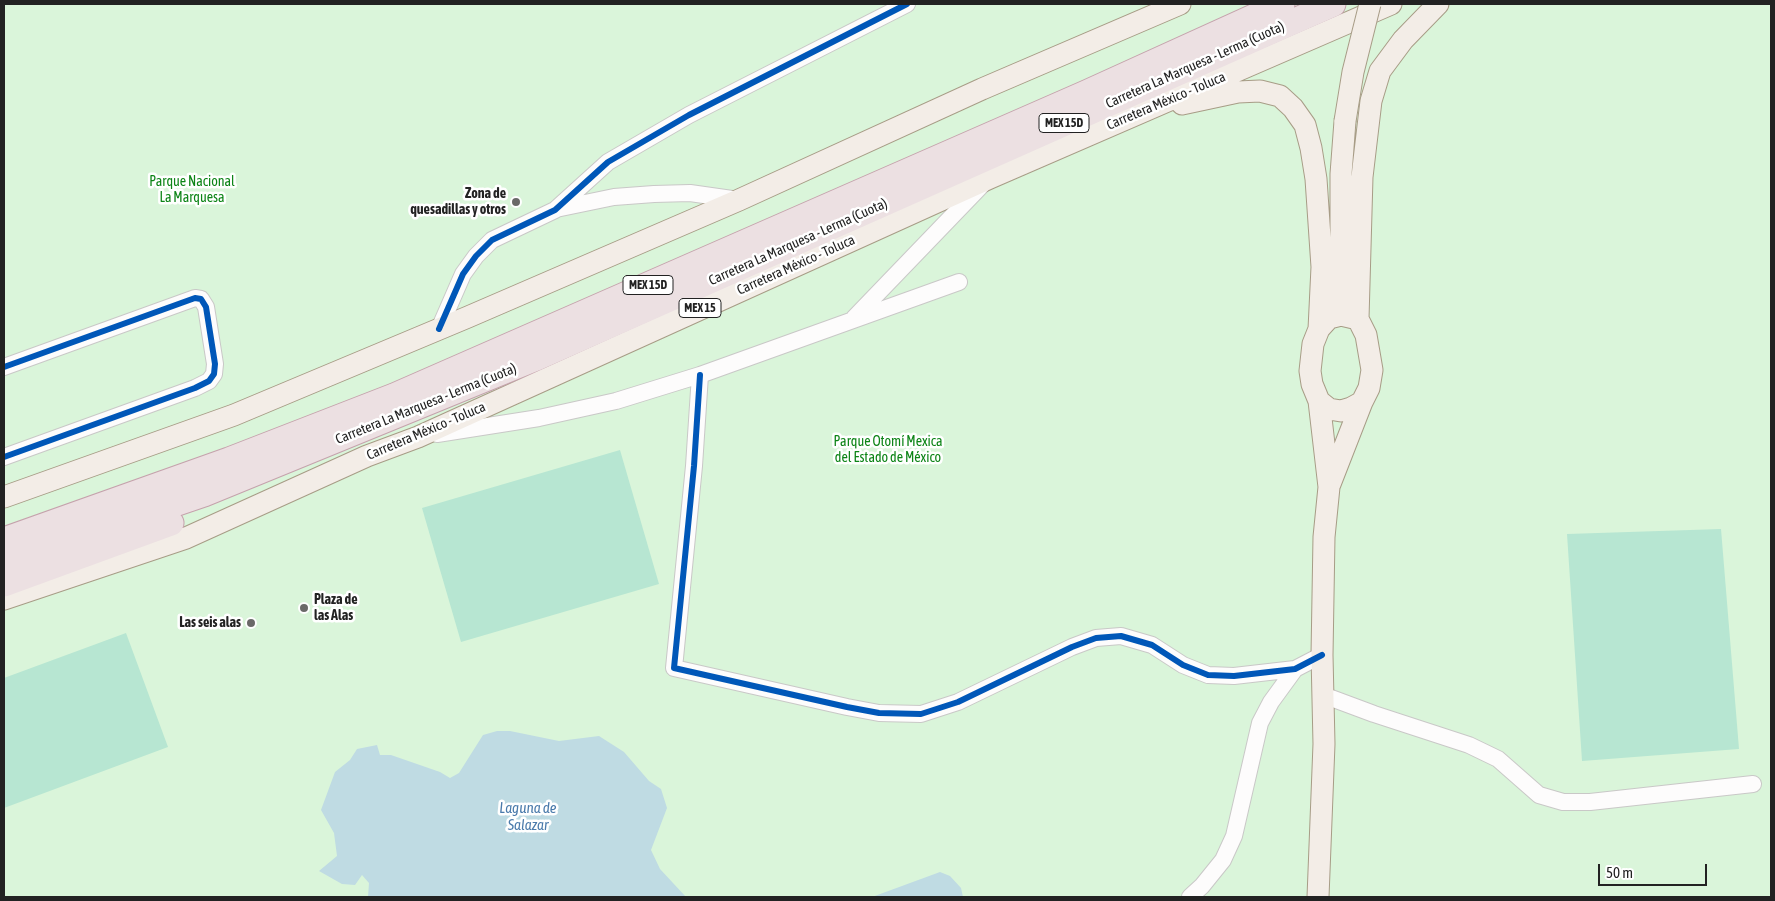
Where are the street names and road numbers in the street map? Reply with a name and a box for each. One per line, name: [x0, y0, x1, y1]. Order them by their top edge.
street label: Carretera La Marquesa - Lerma (Cuota): [1103, 18, 1287, 112]
street label: Carretera México - Toluca: [1104, 68, 1228, 134]
road number: MEX 15D: [1039, 114, 1089, 132]
street label: Carretera La Marquesa - Lerma (Cuota): [706, 195, 890, 289]
street label: Carretera México - Toluca: [734, 231, 858, 299]
road number: MEX 15D: [623, 276, 673, 294]
road number: MEX 15: [679, 298, 721, 318]
street label: Carretera La Marquesa - Lerma (Cuota): [333, 360, 519, 448]
street label: Carretera México - Toluca: [364, 398, 488, 464]

